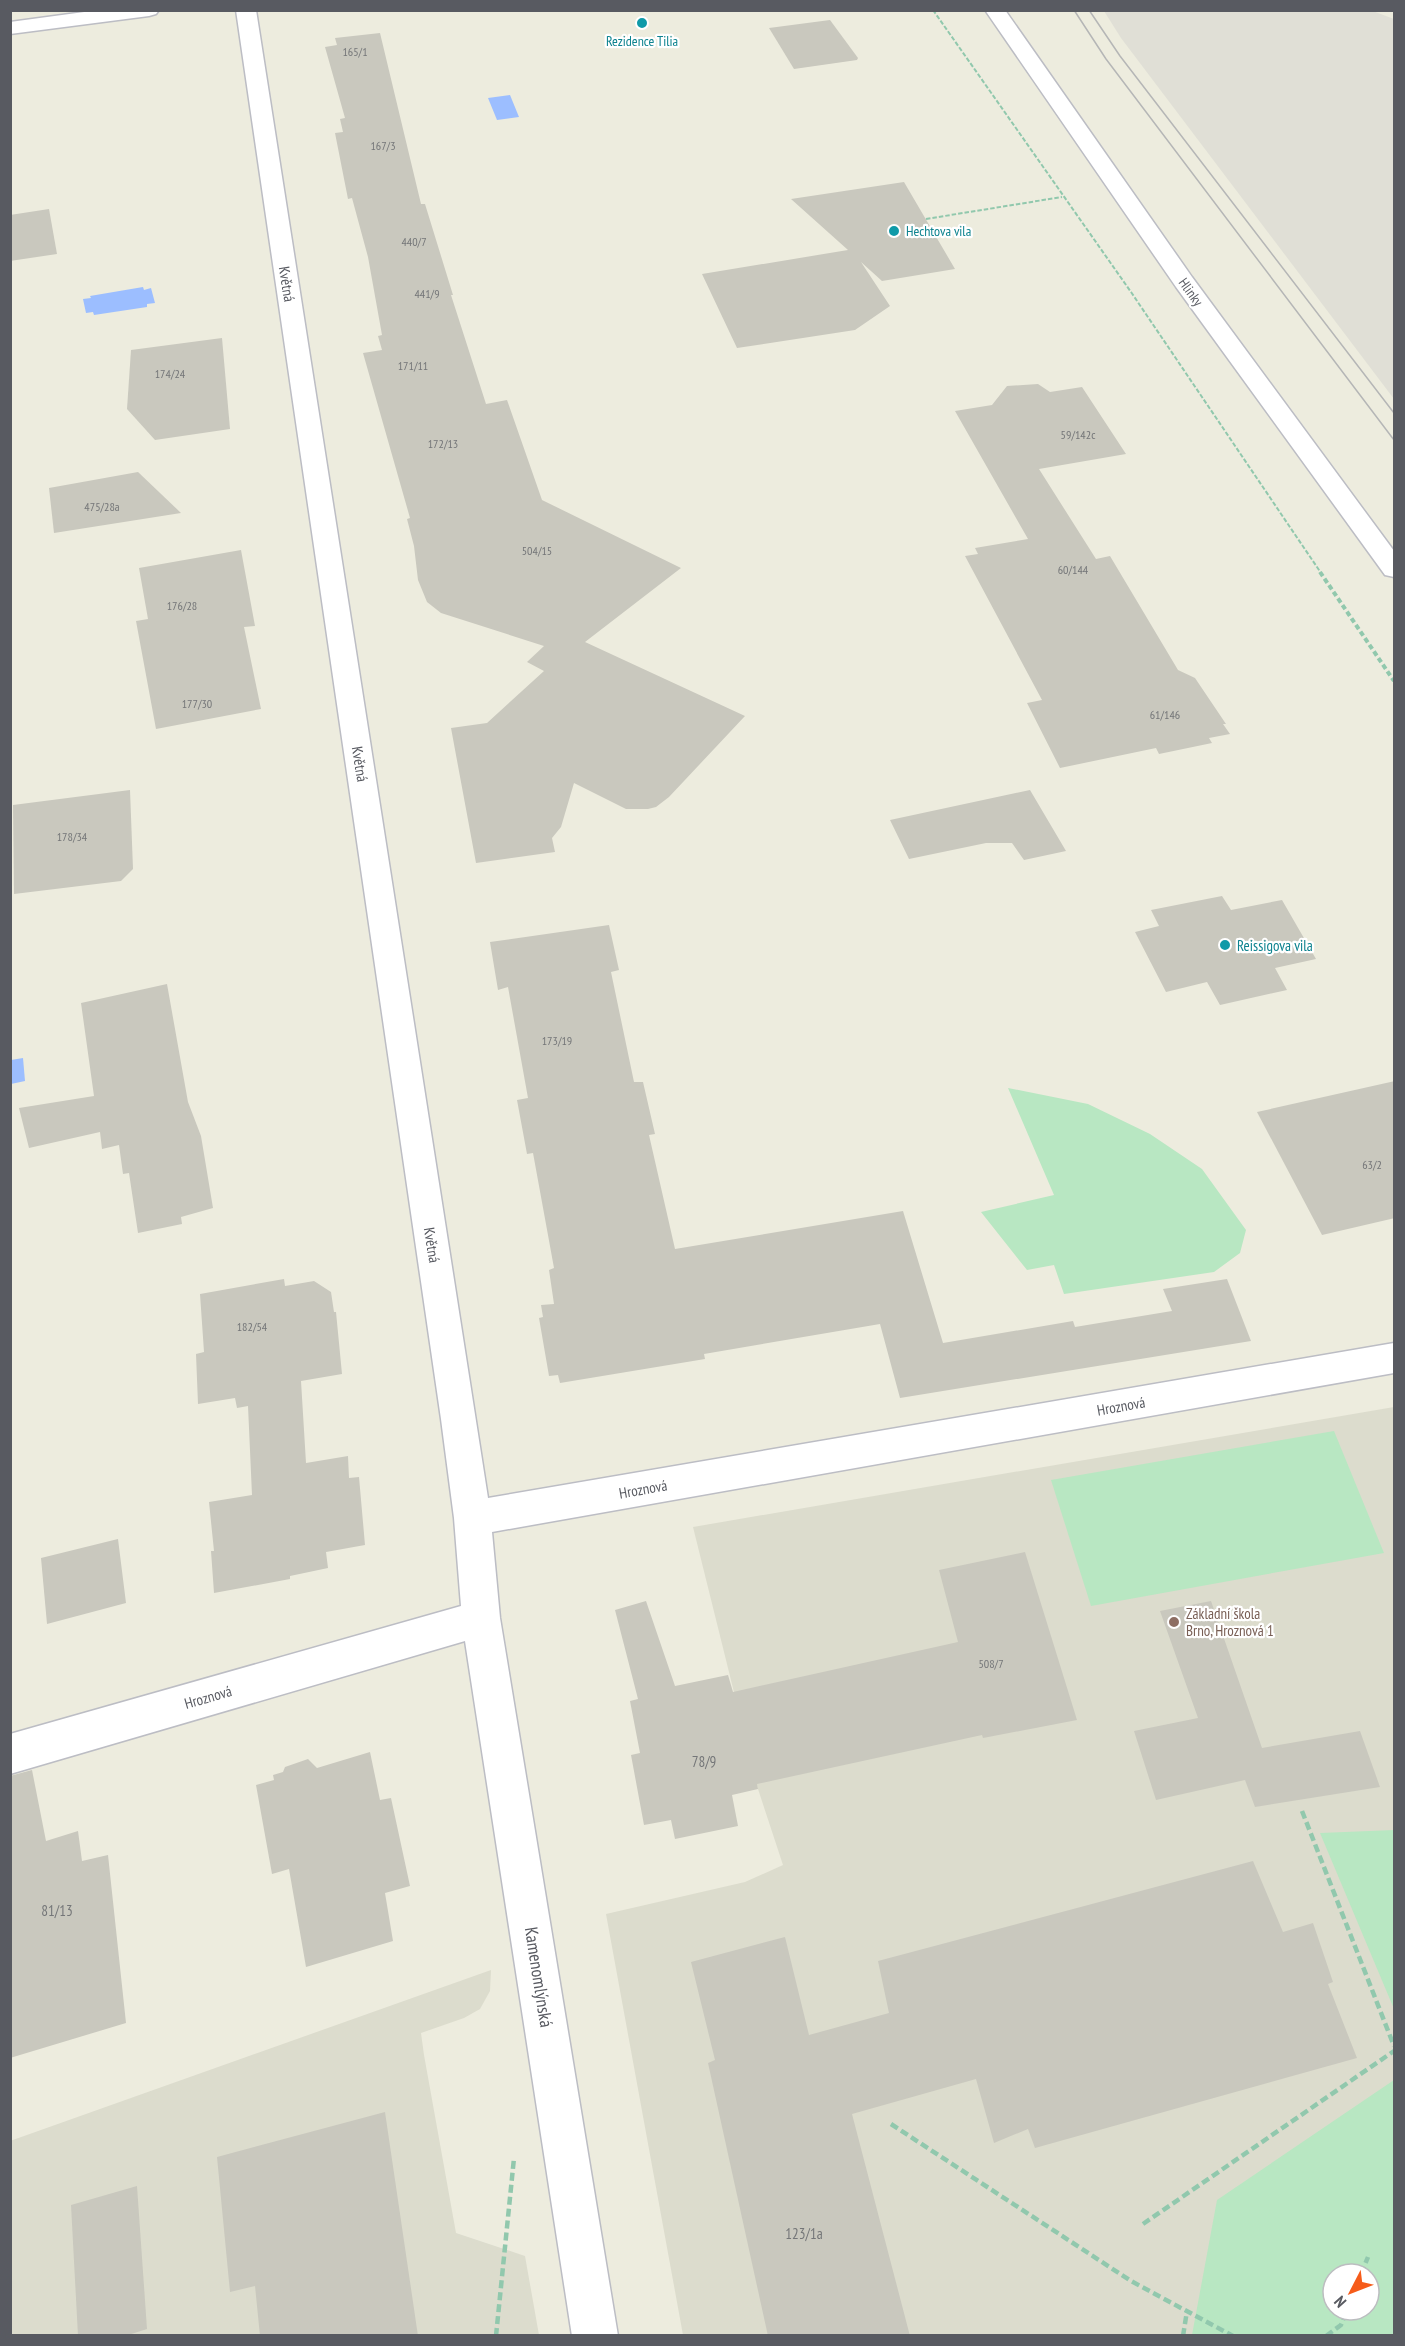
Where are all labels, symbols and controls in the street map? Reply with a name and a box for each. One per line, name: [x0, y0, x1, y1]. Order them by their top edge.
marker: Rezidence Tilia: [635, 16, 649, 30]
place label: Rezidence Tilia: [606, 32, 678, 50]
house number: 165/1: [342, 44, 368, 59]
house number: 167/3: [370, 138, 396, 153]
place label: Hechtova vila: [906, 222, 971, 240]
marker: Hechtova vila: [887, 224, 901, 238]
house number: 440/7: [401, 234, 427, 249]
street label: Květná: [275, 265, 299, 303]
street label: Hlinky: [1175, 274, 1208, 310]
house number: 441/9: [414, 286, 440, 301]
house number: 171/11: [398, 358, 428, 373]
house number: 174/24: [155, 366, 186, 381]
house number: 59/142c: [1061, 427, 1096, 442]
house number: 172/13: [428, 436, 458, 451]
house number: 475/28a: [84, 499, 120, 514]
house number: 504/15: [522, 543, 552, 558]
house number: 60/144: [1058, 562, 1089, 577]
house number: 176/28: [167, 598, 197, 613]
house number: 177/30: [182, 696, 212, 711]
house number: 61/146: [1150, 707, 1180, 722]
street label: Květná: [348, 745, 372, 783]
house number: 178/34: [57, 829, 88, 844]
place label: Reissigova vila: [1237, 936, 1313, 955]
marker: Reissigova vila: [1218, 938, 1232, 952]
house number: 173/19: [542, 1033, 572, 1048]
house number: 63/2: [1362, 1157, 1382, 1172]
street label: Květná: [420, 1226, 444, 1264]
house number: 182/54: [237, 1319, 268, 1334]
street label: Hroznová: [1095, 1392, 1147, 1420]
street label: Hroznová: [617, 1475, 669, 1503]
place label: Základní škola Brno, Hroznová 1: [1186, 1604, 1274, 1640]
marker: Základní škola Brno, Hroznová 1: [1167, 1615, 1181, 1629]
house number: 508/7: [978, 1656, 1004, 1671]
street label: Hroznová: [182, 1681, 234, 1713]
house number: 78/9: [692, 1752, 716, 1771]
house number: 81/13: [41, 1901, 73, 1920]
street label: Kamenomlýnská: [520, 1925, 558, 2029]
house number: 123/1a: [785, 2224, 823, 2243]
north arrow: [1321, 2262, 1381, 2322]
text: N: [1330, 2292, 1350, 2312]

